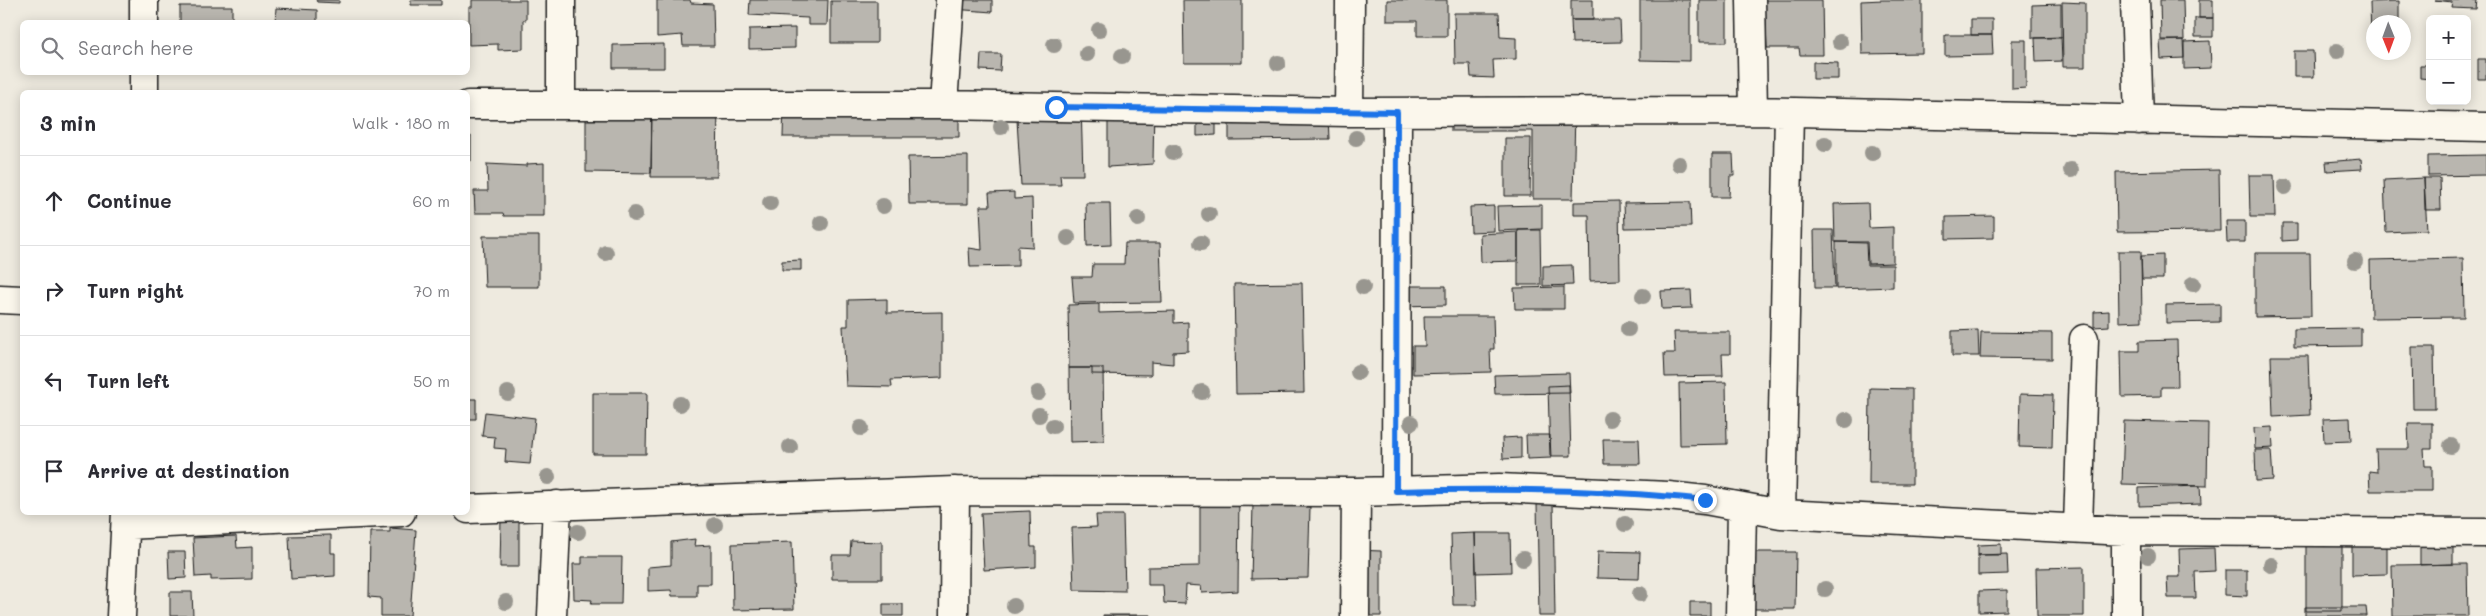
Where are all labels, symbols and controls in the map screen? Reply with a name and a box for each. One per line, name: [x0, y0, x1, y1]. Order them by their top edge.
north arrow: [2366, 15, 2411, 60]
map controls: [2426, 15, 2471, 105]
button: +: [2426, 15, 2471, 60]
search box: [20, 20, 470, 75]
icon: search: [38, 34, 66, 62]
text: Search here: [78, 35, 194, 60]
button: −: [2426, 60, 2471, 105]
route start: [1045, 96, 1068, 119]
text: 3 min: [40, 109, 96, 136]
text: Walk · 180 m: [352, 112, 450, 133]
icon: ahead: [40, 187, 68, 215]
text: Continue: [87, 188, 172, 213]
text: 60 m: [413, 190, 450, 211]
icon: right: [40, 277, 68, 305]
text: Turn right: [87, 278, 184, 303]
text: 70 m: [413, 280, 450, 301]
icon: left: [40, 367, 68, 395]
text: Turn left: [87, 368, 170, 393]
text: 50 m: [413, 370, 450, 391]
icon: arrive: [40, 457, 68, 485]
text: Arrive at destination: [87, 458, 290, 483]
route end: [1694, 489, 1717, 512]

